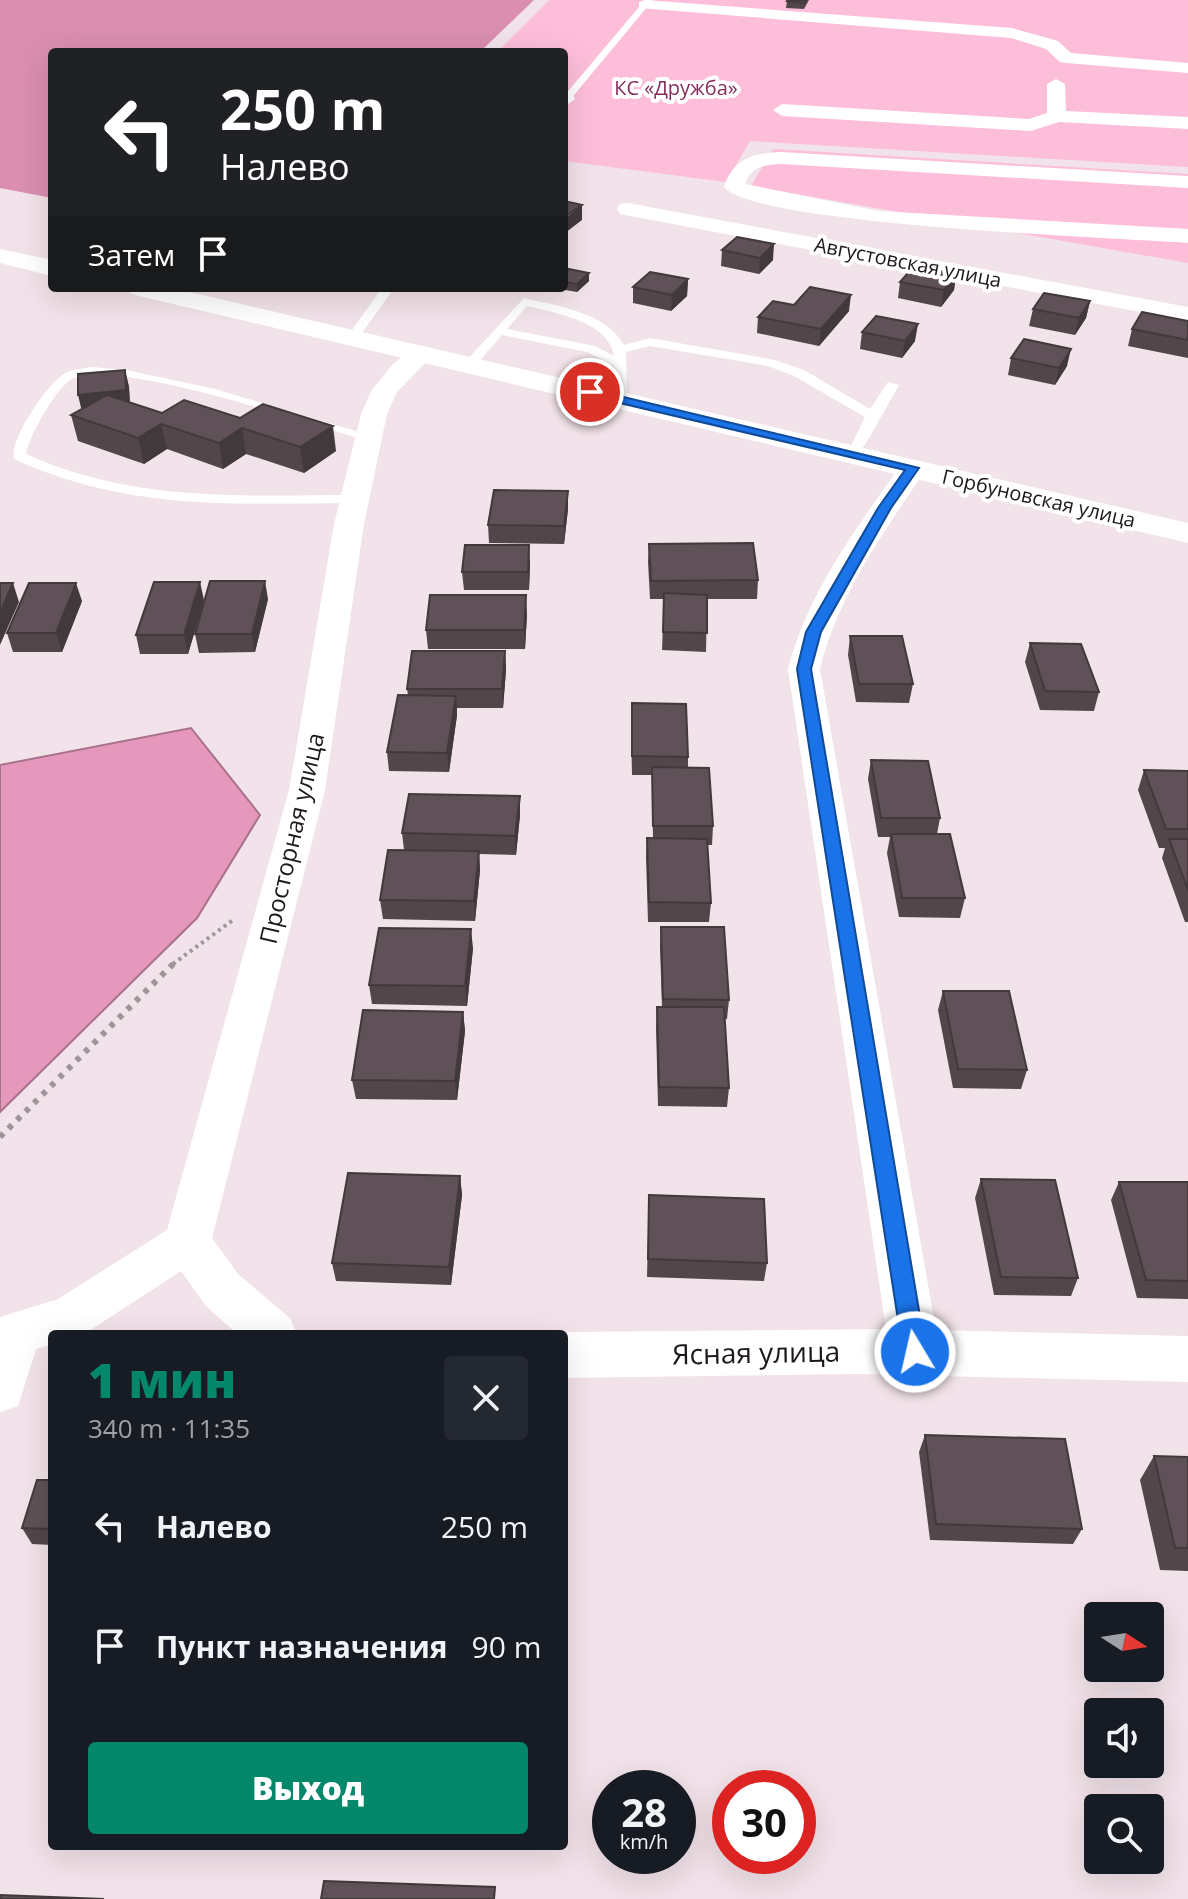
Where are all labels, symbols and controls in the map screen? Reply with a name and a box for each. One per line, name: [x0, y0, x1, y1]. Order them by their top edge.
text: 250 m: [220, 70, 386, 146]
park label: КС «Дружба»: [614, 74, 738, 101]
icon: left: [88, 80, 192, 184]
text: Налево: [220, 142, 350, 191]
street label: Августовская улица: [812, 231, 1004, 293]
icon: arrive: [191, 232, 235, 276]
text: Затем: [88, 234, 175, 275]
pin: [556, 358, 624, 426]
icon: arrive: [568, 370, 612, 414]
street label: Горбуновская улица: [940, 463, 1138, 533]
street label: Просторная улица: [251, 729, 331, 947]
position arrow: [873, 1310, 957, 1394]
street label: Ясная улица: [672, 1332, 840, 1372]
text: 1 мин: [88, 1347, 236, 1412]
button: close: [444, 1356, 528, 1440]
text: 340 m · 11:35: [88, 1410, 250, 1446]
icon: left: [88, 1504, 132, 1548]
text: Налево: [156, 1506, 272, 1547]
text: 250 m: [441, 1506, 528, 1547]
north arrow: [1084, 1602, 1164, 1682]
map controls: [1084, 1602, 1164, 1874]
icon: arrive: [88, 1624, 132, 1668]
text: Пункт назначения: [156, 1626, 448, 1667]
text: 90 m: [472, 1626, 541, 1667]
button: sound: [1084, 1698, 1164, 1778]
button: Выход: [88, 1742, 528, 1834]
speed limit sign: 30: [712, 1770, 816, 1874]
text: 28: [621, 1784, 667, 1839]
button: search: [1084, 1794, 1164, 1874]
text: km/h: [620, 1828, 668, 1855]

